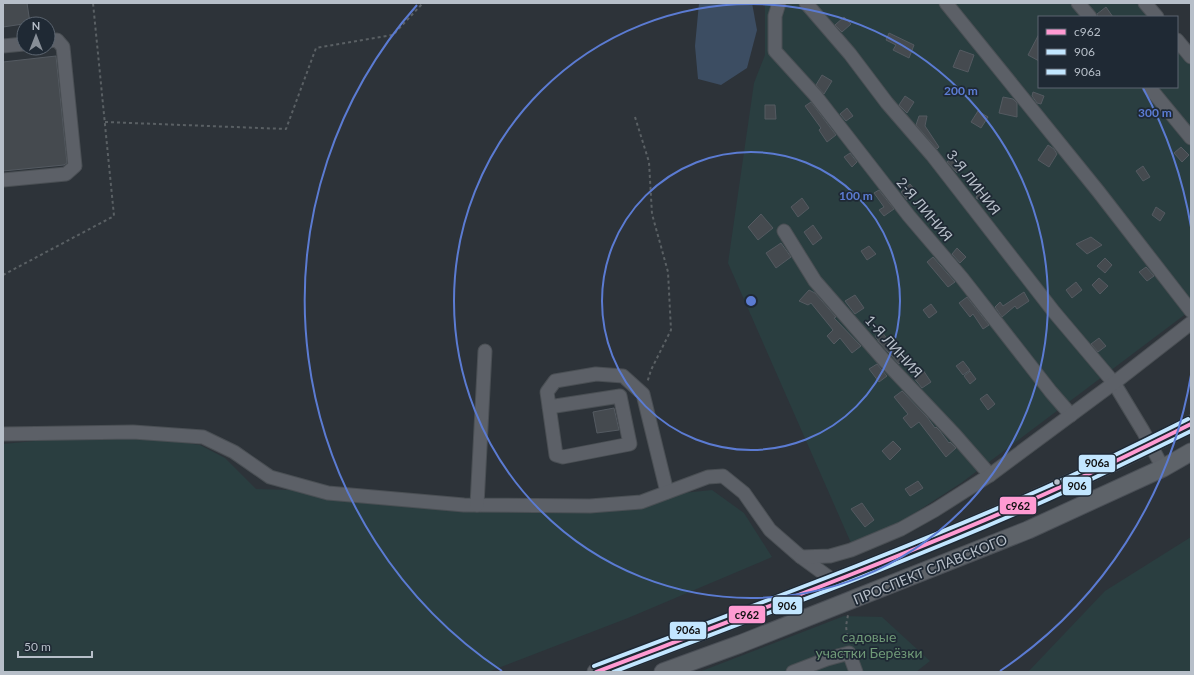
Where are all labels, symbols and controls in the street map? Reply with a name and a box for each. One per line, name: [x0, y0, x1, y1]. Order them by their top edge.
north arrow: [16, 16, 56, 56]
legend: [1038, 16, 1178, 88]
text: N: [32, 19, 40, 32]
text: с962: [1074, 24, 1101, 39]
text: 906: [1074, 44, 1095, 59]
text: 906а: [1074, 64, 1101, 79]
text: 200 m: [944, 83, 978, 98]
text: 300 m: [1138, 105, 1172, 120]
street label: 3-Я ЛИНИЯ: [943, 146, 1005, 218]
street label: 2-Я ЛИНИЯ: [894, 174, 956, 244]
text: 100 m: [839, 188, 873, 203]
centre of rings: [744, 294, 758, 308]
street label: 1-Я ЛИНИЯ: [862, 311, 926, 381]
line badge: 906а: [1078, 454, 1116, 473]
text: 906а: [1085, 456, 1109, 469]
line badge: 906: [1062, 476, 1092, 496]
unlabelled marker: [1052, 477, 1062, 487]
text: 906: [1067, 479, 1087, 492]
line badge: с962: [999, 496, 1037, 515]
text: с962: [1006, 499, 1030, 512]
street label: ПРОСПЕКТ СЛАВСКОГО: [850, 530, 1010, 608]
line badge: 906: [772, 596, 803, 615]
text: 906: [777, 599, 797, 612]
line badge: с962: [728, 605, 766, 624]
text: с962: [735, 608, 759, 621]
line badge: 906а: [669, 621, 707, 640]
text: 906а: [676, 623, 700, 636]
park label: садовые участки Берёзки: [816, 628, 922, 661]
scale bar: [18, 633, 92, 659]
text: 50 m: [24, 639, 51, 654]

